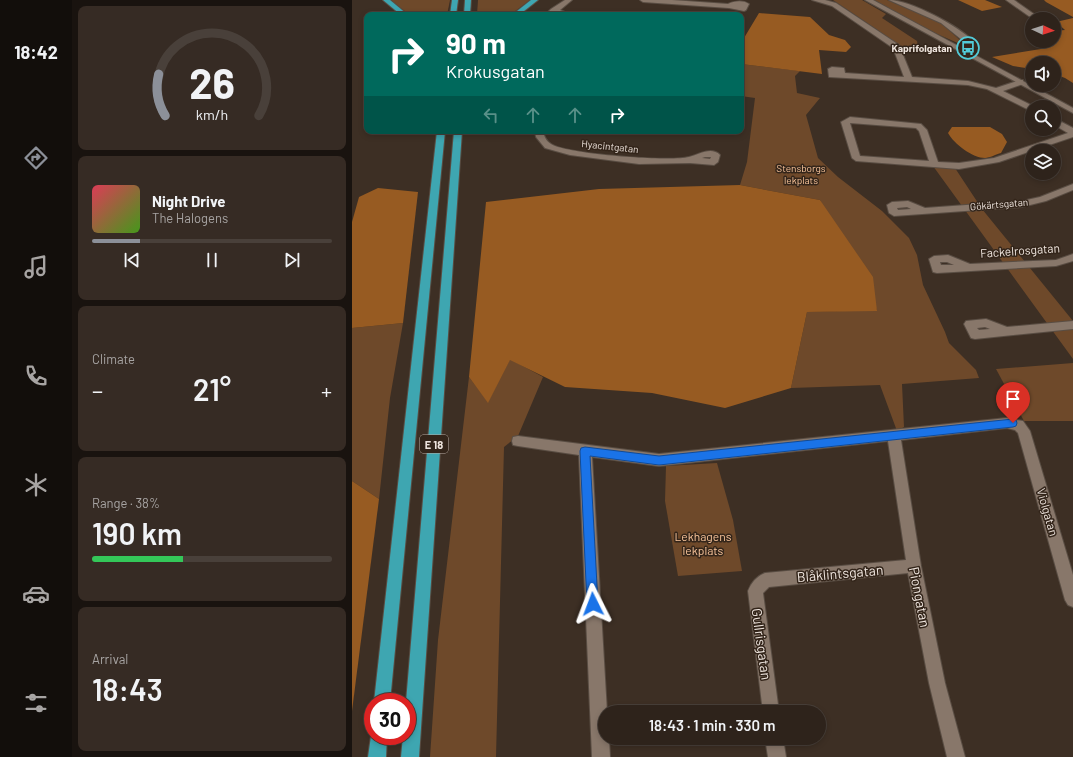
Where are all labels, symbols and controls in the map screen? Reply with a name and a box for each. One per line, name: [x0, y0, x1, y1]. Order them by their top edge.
north arrow: [1025, 12, 1061, 48]
map controls: [1025, 12, 1061, 180]
text: 90 m: [446, 26, 506, 60]
icon: right: [380, 28, 432, 80]
bus stop icon: Kaprifolgatan: [955, 35, 981, 61]
text: 18:42: [14, 41, 58, 63]
place label: Kaprifolgatan: [892, 42, 952, 54]
button: sound: [1025, 56, 1061, 92]
text: 26: [189, 57, 235, 107]
text: Krokusgatan: [446, 60, 545, 82]
button: search: [1025, 100, 1061, 136]
icon: left: [480, 104, 502, 126]
icon: ahead: [522, 104, 544, 126]
icon: ahead: [564, 104, 586, 126]
icon: right: [606, 104, 628, 126]
text: km/h: [196, 106, 228, 123]
street label: Hyacintgatan: [581, 137, 639, 155]
icon: directions: [22, 144, 50, 172]
button: layers: [1025, 144, 1061, 180]
park label: Stensborgs lekplats: [776, 162, 826, 186]
text: Night Drive: [152, 192, 225, 210]
street label: Gökärtsgatan: [969, 195, 1029, 213]
text: The Halogens: [152, 210, 228, 226]
street label: Fackelrosgatan: [980, 240, 1060, 260]
icon: previous: [121, 249, 143, 271]
icon: pause: [201, 249, 223, 271]
icon: next: [281, 249, 303, 271]
icon: music: [22, 253, 50, 281]
text: Climate: [92, 351, 135, 367]
icon: phone: [22, 362, 50, 390]
text: 21°: [193, 371, 231, 407]
text: −: [92, 377, 103, 403]
text: +: [321, 377, 332, 403]
pin: [996, 382, 1030, 423]
icon: arrive: [1002, 388, 1024, 410]
road number: E 18: [420, 435, 448, 453]
icon: climate: [22, 471, 50, 499]
street label: Violgatan: [1035, 487, 1061, 537]
text: Range · 38%: [92, 495, 160, 511]
text: 190 km: [92, 515, 182, 551]
park label: Lekhagens lekplats: [675, 529, 732, 557]
street label: Blåklintsgatan: [796, 561, 884, 585]
street label: Piongatan: [906, 565, 934, 629]
icon: car: [22, 580, 50, 608]
position arrow: [572, 583, 614, 625]
street label: Gullrisgatan: [749, 607, 775, 681]
text: Arrival: [92, 651, 128, 667]
text: 18:43: [92, 671, 163, 707]
icon: filters: [22, 689, 50, 717]
speed limit sign: 30: [364, 693, 416, 745]
text: 18:43 · 1 min · 330 m: [649, 716, 775, 734]

